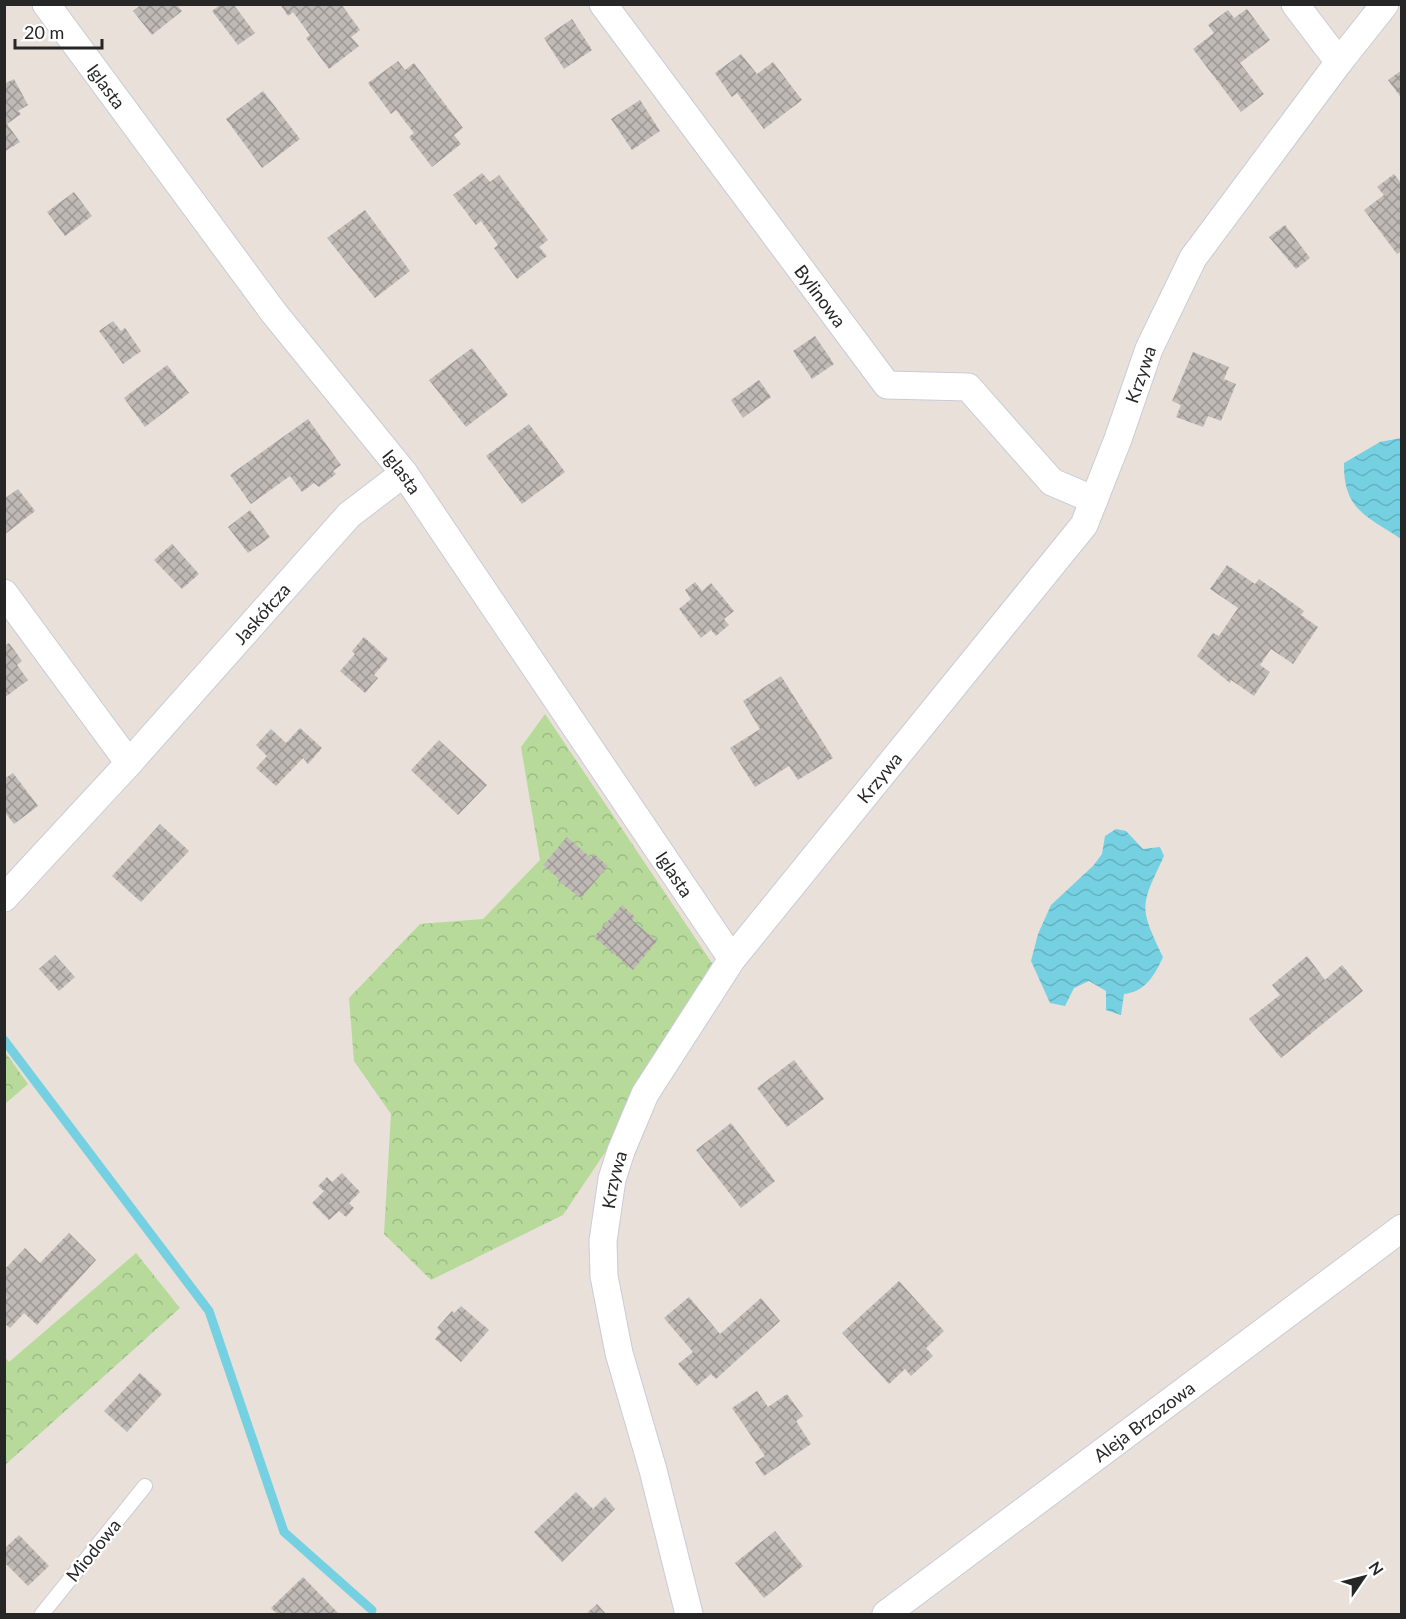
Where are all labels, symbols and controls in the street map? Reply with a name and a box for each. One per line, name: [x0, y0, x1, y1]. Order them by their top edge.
scale bar: [15, 12, 102, 50]
text: 20 m: [24, 21, 64, 43]
street label: Iglasta: [83, 59, 130, 113]
street label: Bylinowa: [790, 260, 851, 331]
street label: Krzywa: [1120, 343, 1160, 406]
street label: Iglasta: [378, 445, 426, 498]
street label: Jaskółcza: [229, 578, 295, 648]
street label: Krzywa: [852, 748, 906, 807]
street label: Iglasta: [651, 847, 698, 901]
street label: Krzywa: [597, 1148, 631, 1210]
street label: Aleja Brzozowa: [1089, 1376, 1199, 1466]
street label: Miodowa: [61, 1514, 125, 1586]
north arrow: [1334, 1547, 1394, 1607]
text: N: [1365, 1558, 1388, 1579]

